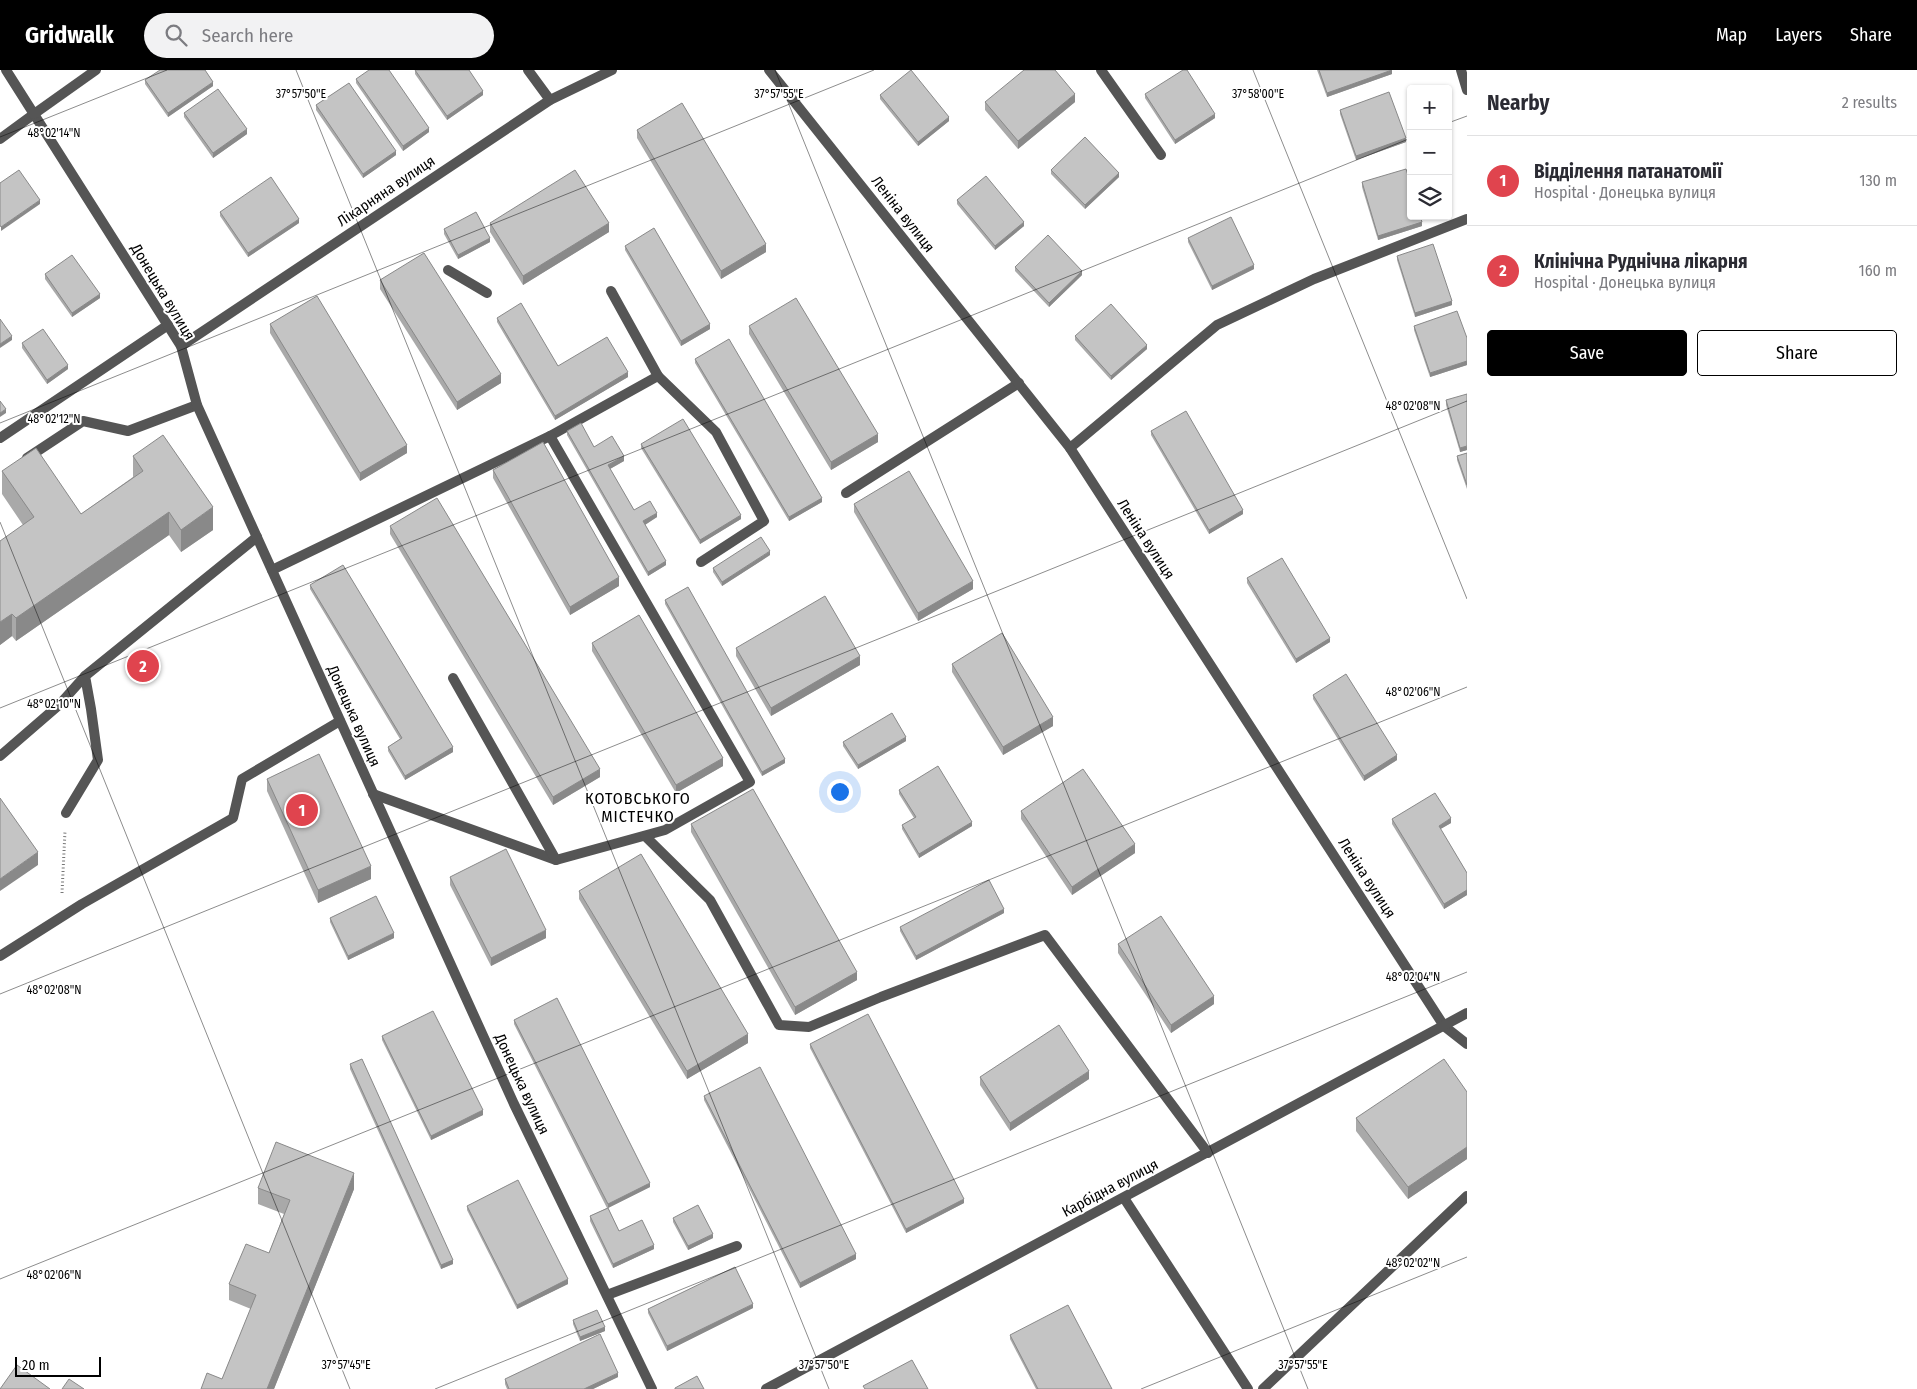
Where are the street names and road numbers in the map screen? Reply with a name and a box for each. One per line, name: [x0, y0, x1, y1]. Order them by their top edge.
street label: Лікарняна вулиця: [334, 152, 438, 230]
street label: Леніна вулиця: [868, 172, 938, 256]
street label: Донецька вулиця: [127, 240, 199, 343]
street label: Леніна вулиця: [1113, 496, 1179, 582]
street label: Донецька вулиця: [323, 662, 384, 770]
street label: Леніна вулиця: [1334, 835, 1400, 921]
street label: Донецька вулиця: [490, 1030, 553, 1137]
street label: Карбідна вулиця: [1059, 1155, 1161, 1221]

